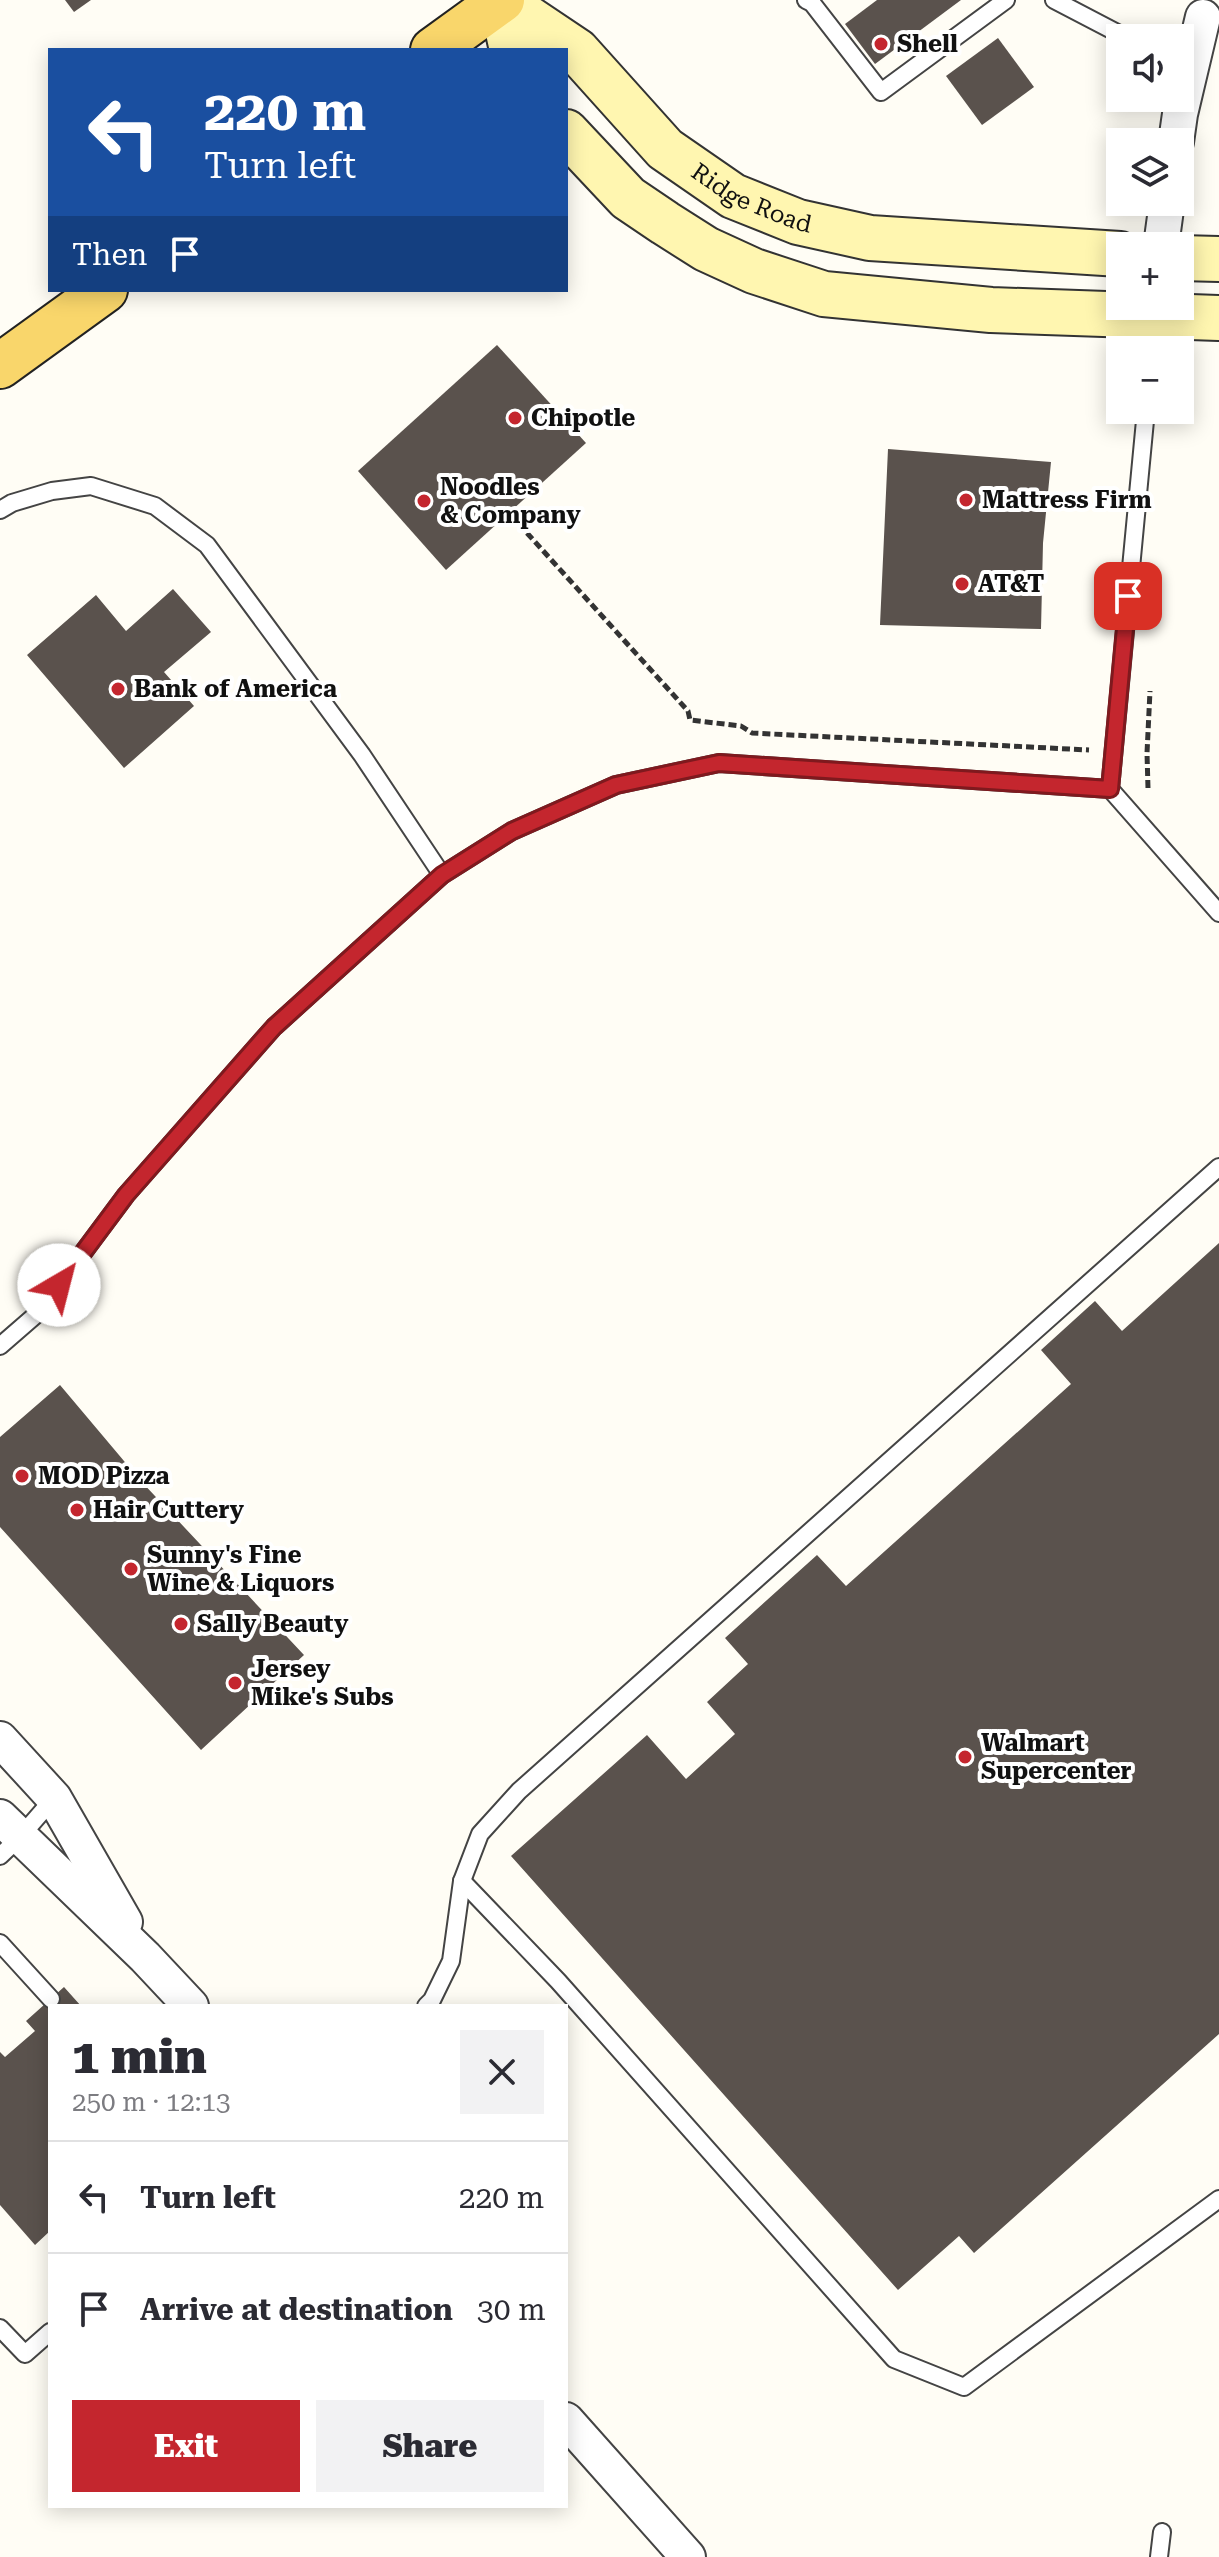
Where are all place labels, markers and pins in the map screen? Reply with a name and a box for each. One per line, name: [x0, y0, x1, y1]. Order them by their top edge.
place label: Shell: [897, 30, 958, 58]
marker: Shell: [872, 35, 890, 53]
place label: Chipotle: [531, 404, 635, 432]
marker: Chipotle: [506, 409, 524, 427]
place label: Noodles & Company: [440, 473, 581, 529]
place label: Mattress Firm: [982, 486, 1152, 514]
marker: Mattress Firm: [957, 491, 975, 509]
marker: Noodles & Company: [415, 492, 433, 510]
pin: [1094, 562, 1162, 630]
place label: AT&T: [978, 570, 1044, 598]
marker: AT&T: [953, 575, 971, 593]
place label: Bank of America: [134, 675, 337, 703]
marker: Bank of America: [109, 680, 127, 698]
place label: MOD Pizza: [38, 1462, 170, 1490]
marker: MOD Pizza: [13, 1467, 31, 1485]
place label: Hair Cuttery: [93, 1496, 245, 1524]
marker: Hair Cuttery: [68, 1501, 86, 1519]
place label: Sunny's Fine Wine & Liquors: [147, 1541, 334, 1597]
marker: Sunny's Fine Wine & Liquors: [122, 1560, 140, 1578]
place label: Sally Beauty: [197, 1610, 349, 1638]
marker: Sally Beauty: [172, 1615, 190, 1633]
place label: Jersey Mike's Subs: [251, 1655, 394, 1711]
marker: Jersey Mike's Subs: [226, 1674, 244, 1692]
place label: Walmart Supercenter: [981, 1729, 1132, 1785]
marker: Walmart Supercenter: [956, 1748, 974, 1766]

